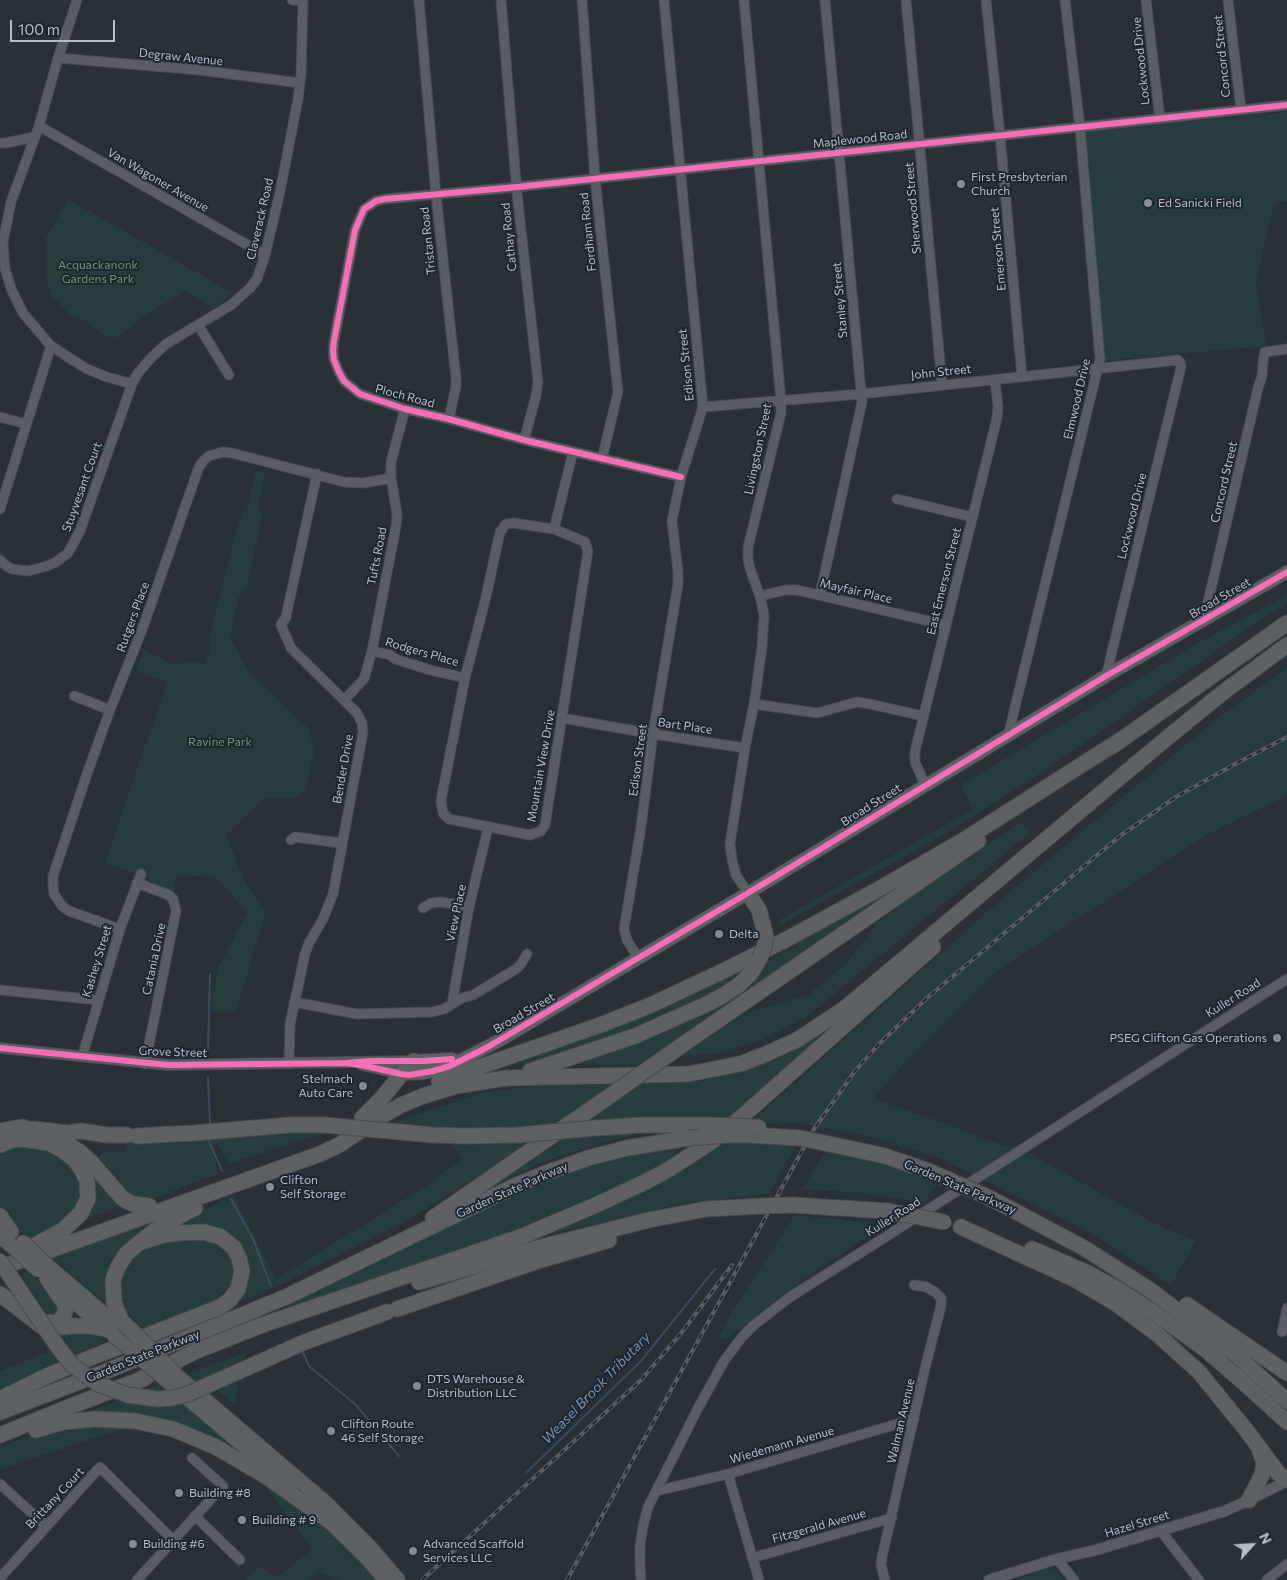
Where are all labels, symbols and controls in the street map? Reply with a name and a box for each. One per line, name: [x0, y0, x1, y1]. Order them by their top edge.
scale bar: [12, 10, 118, 42]
street label: Concord Street: [1210, 14, 1234, 98]
street label: Lockwood Drive: [1129, 16, 1153, 106]
text: 100 m: [18, 20, 60, 38]
street label: Degraw Avenue: [138, 45, 224, 69]
street label: Maplewood Road: [812, 127, 908, 151]
street label: Van Wagoner Avenue: [105, 145, 211, 215]
street label: Sherwood Street: [902, 162, 924, 254]
place label: First Presbyterian Church: [971, 170, 1067, 198]
street label: Claverack Road: [244, 177, 276, 261]
marker: First Presbyterian Church: [955, 178, 967, 190]
street label: Fordham Road: [577, 192, 599, 272]
place label: Ed Sanicki Field: [1158, 196, 1242, 210]
marker: Ed Sanicki Field: [1142, 197, 1154, 209]
street label: Cathay Road: [498, 202, 520, 272]
street label: Tristan Road: [417, 206, 439, 276]
street label: Emerson Street: [987, 206, 1009, 292]
park label: Acquackanonk Gardens Park: [58, 258, 138, 286]
street label: Stanley Street: [829, 261, 851, 339]
street label: Edison Street: [675, 328, 697, 402]
street label: Elmwood Drive: [1061, 357, 1093, 441]
street label: John Street: [910, 362, 972, 382]
street label: Ploch Road: [374, 381, 436, 411]
street label: Livingston Street: [741, 402, 775, 496]
street label: Stuyvesant Court: [59, 440, 105, 534]
street label: Concord Street: [1208, 440, 1240, 524]
street label: Lockwood Drive: [1114, 471, 1150, 561]
street label: Tufts Road: [364, 526, 390, 586]
street label: East Emerson Street: [924, 526, 964, 636]
street label: Broad Street: [1187, 575, 1253, 621]
street label: Mayfair Place: [818, 576, 894, 606]
street label: Rutgers Place: [114, 580, 152, 654]
street label: Rodgers Place: [384, 635, 460, 669]
street label: Mountain View Drive: [524, 709, 558, 823]
street label: Bart Place: [657, 715, 713, 737]
street label: Edison Street: [626, 723, 650, 797]
street label: Bender Drive: [330, 733, 356, 805]
park label: Ravine Park: [188, 735, 252, 749]
street label: Broad Street: [838, 781, 904, 829]
street label: View Place: [443, 883, 469, 943]
street label: Catania Drive: [139, 922, 169, 996]
street label: Kashey Street: [79, 923, 115, 999]
place label: Delta: [729, 927, 758, 941]
marker: Delta: [713, 928, 725, 940]
street label: Kuller Road: [1203, 975, 1263, 1021]
street label: Broad Street: [491, 990, 557, 1036]
place label: PSEG Clifton Gas Operations: [1109, 1031, 1267, 1045]
marker: PSEG Clifton Gas Operations: [1271, 1032, 1283, 1044]
street label: Grove Street: [138, 1044, 208, 1060]
place label: Stelmach Auto Care: [298, 1072, 353, 1100]
marker: Stelmach Auto Care: [357, 1080, 369, 1092]
street label: Garden State Parkway: [902, 1157, 1018, 1217]
street label: Garden State Parkway: [454, 1159, 570, 1221]
place label: Clifton Self Storage: [280, 1173, 346, 1201]
marker: Clifton Self Storage: [264, 1181, 276, 1193]
street label: Kuller Road: [863, 1194, 923, 1240]
street label: Garden State Parkway: [84, 1327, 202, 1385]
water label: Weasel Brook Tributary: [538, 1329, 654, 1447]
place label: DTS Warehouse & Distribution LLC: [427, 1372, 525, 1400]
street label: Walman Avenue: [884, 1377, 918, 1465]
marker: DTS Warehouse & Distribution LLC: [411, 1380, 423, 1392]
place label: Clifton Route 46 Self Storage: [341, 1417, 424, 1445]
street label: Wiedemann Avenue: [728, 1423, 836, 1467]
marker: Clifton Route 46 Self Storage: [325, 1425, 337, 1437]
street label: Brittany Court: [23, 1464, 87, 1532]
place label: Building #8: [189, 1486, 251, 1500]
marker: Building #8: [173, 1487, 185, 1499]
street label: Fitzgerald Avenue: [770, 1506, 868, 1546]
street label: Hazel Street: [1103, 1507, 1171, 1541]
place label: Building # 9: [252, 1513, 316, 1527]
marker: Building # 9: [236, 1514, 248, 1526]
north arrow: [1227, 1520, 1277, 1570]
text: N: [1256, 1530, 1276, 1547]
place label: Building #6: [143, 1537, 205, 1551]
place label: Advanced Scaffold Services LLC: [423, 1537, 524, 1565]
marker: Building #6: [127, 1538, 139, 1550]
marker: Advanced Scaffold Services LLC: [407, 1545, 419, 1557]

